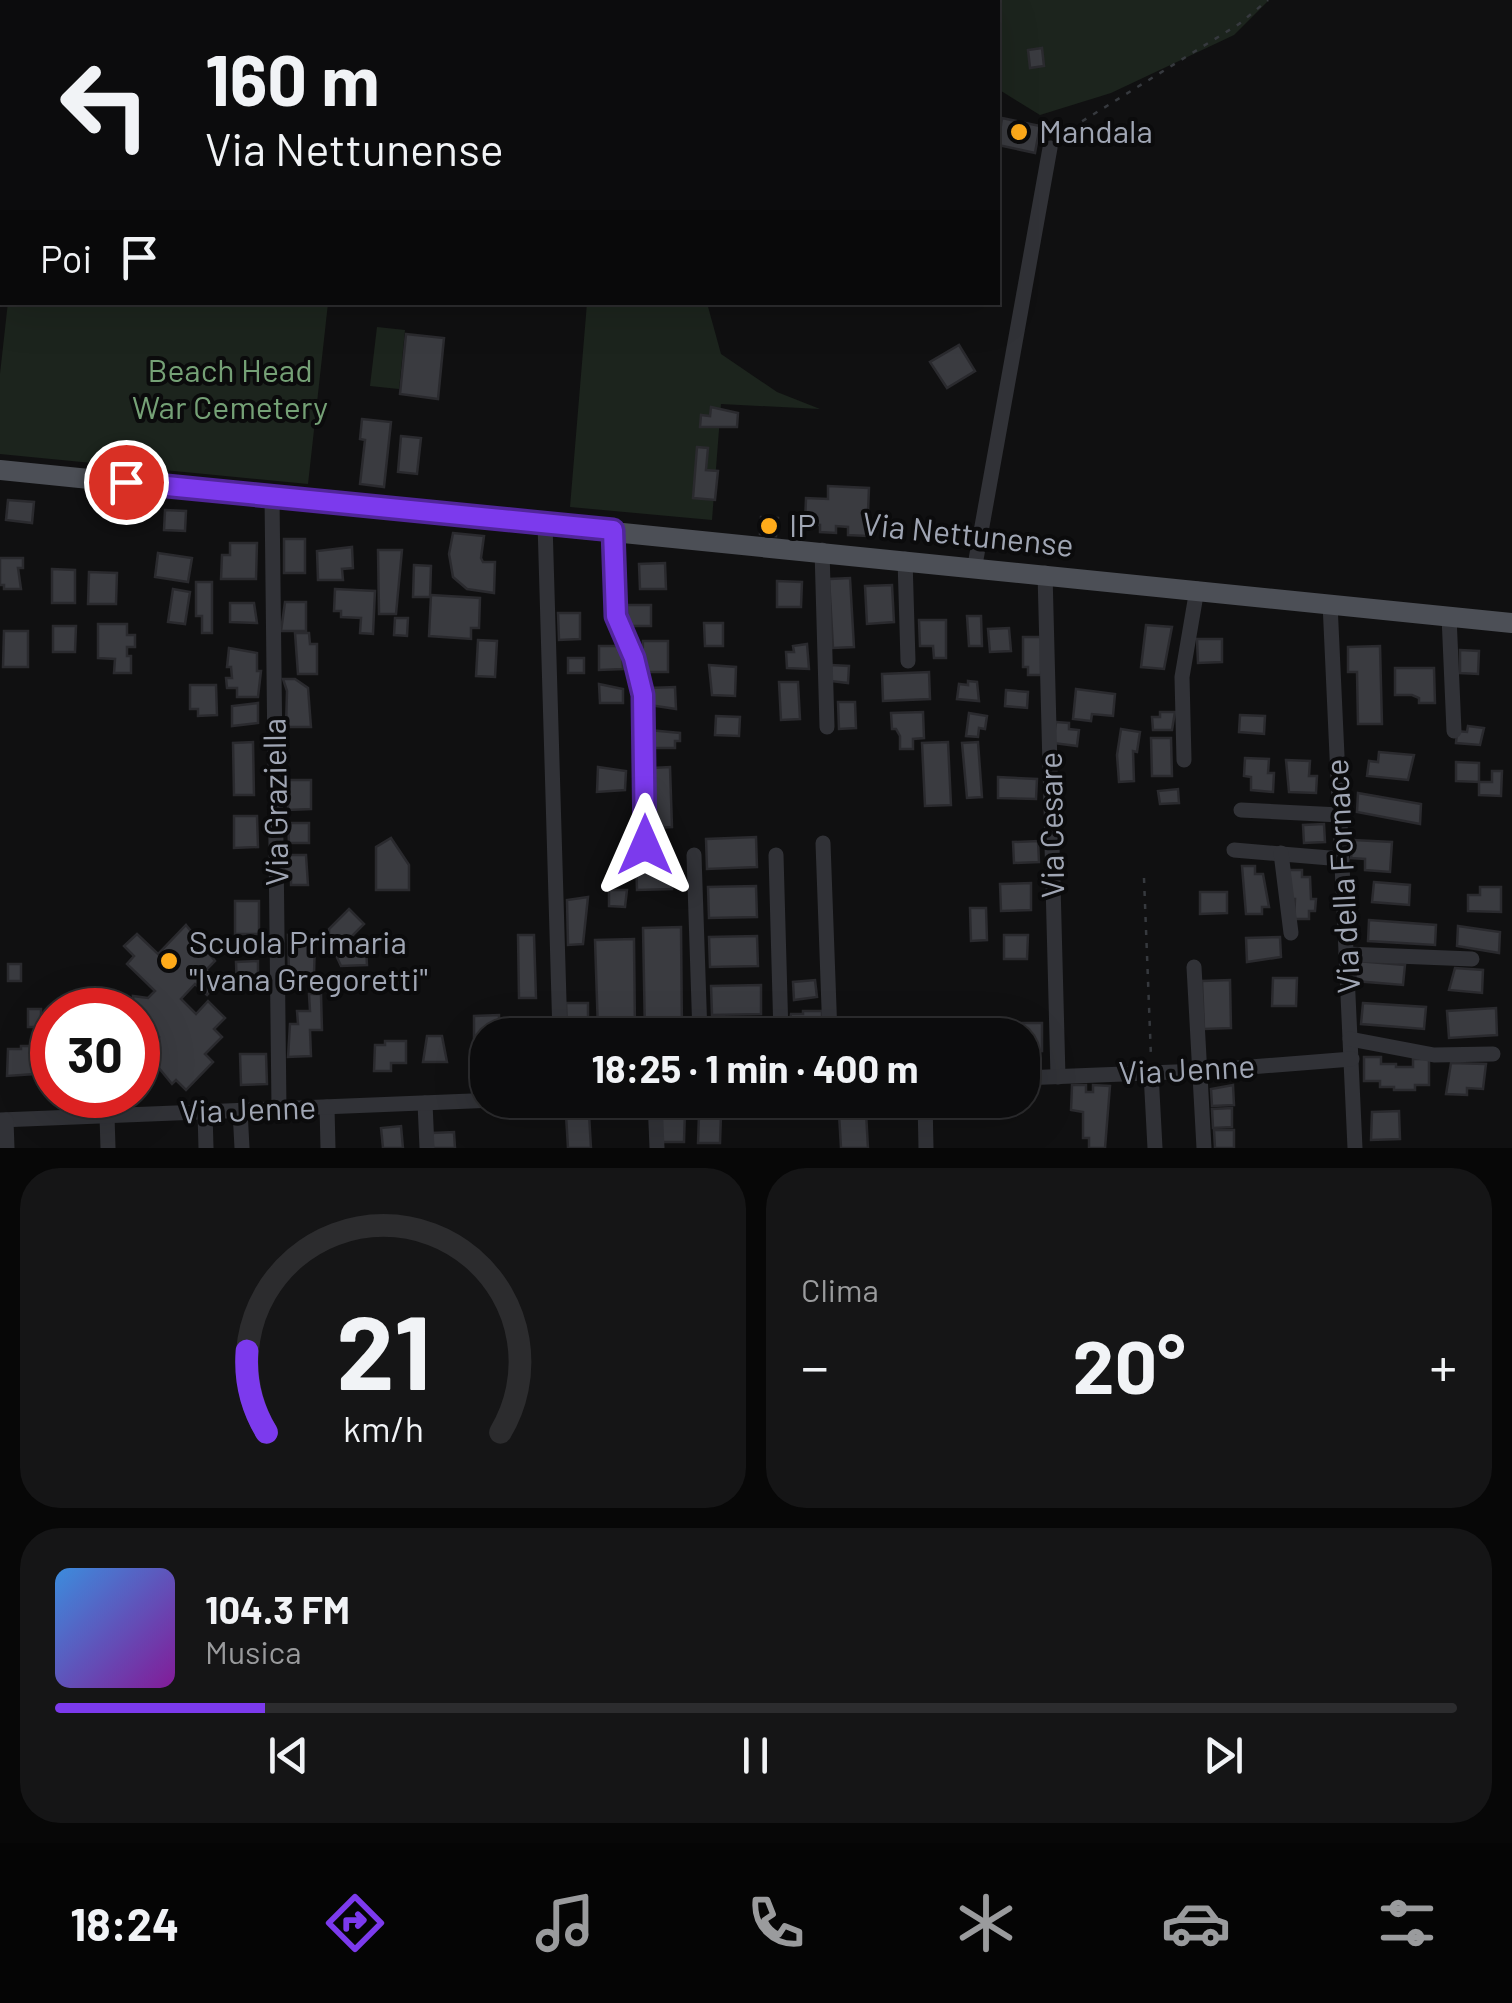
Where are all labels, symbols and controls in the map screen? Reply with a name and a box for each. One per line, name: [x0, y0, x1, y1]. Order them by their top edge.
text: 160 m: [205, 36, 380, 120]
icon: left: [40, 40, 170, 170]
place label: Mandala: [1039, 111, 1153, 149]
text: Via Nettunense: [205, 121, 504, 175]
marker: Mandala: [1008, 121, 1030, 143]
icon: arrive: [112, 230, 167, 285]
text: Poi: [40, 235, 92, 281]
park label: Beach Head War Cemetery: [132, 350, 328, 425]
pin: [84, 440, 169, 525]
icon: arrive: [99, 455, 154, 510]
street label: Via Nettunense: [861, 503, 1076, 563]
place label: IP: [789, 505, 816, 543]
marker: IP: [758, 515, 780, 537]
street label: Via Graziella: [254, 718, 294, 886]
street label: Via Cesare: [1030, 752, 1070, 898]
street label: Via della Fornace: [1316, 758, 1366, 994]
position arrow: [593, 793, 697, 897]
place label: Scuola Primaria "Ivana Gregoretti": [189, 922, 428, 997]
marker: Scuola Primaria "Ivana Gregoretti": [158, 950, 180, 972]
speed limit sign: 30: [30, 988, 160, 1118]
text: 18:25 · 1 min · 400 m: [592, 1045, 918, 1091]
street label: Via Jenne: [1118, 1045, 1256, 1091]
street label: Via Jenne: [179, 1087, 317, 1129]
text: Clima: [801, 1270, 879, 1308]
text: 21: [336, 1286, 430, 1411]
text: 20°: [1073, 1319, 1185, 1409]
text: −: [801, 1332, 829, 1398]
text: +: [1429, 1332, 1457, 1398]
text: km/h: [343, 1406, 423, 1449]
text: 104.3 FM: [205, 1586, 350, 1632]
text: Musica: [205, 1632, 302, 1670]
icon: previous: [261, 1728, 316, 1783]
icon: pause: [728, 1728, 783, 1783]
icon: next: [1196, 1728, 1251, 1783]
icon: directions: [320, 1888, 390, 1958]
icon: music: [530, 1888, 600, 1958]
icon: phone: [741, 1888, 811, 1958]
icon: climate: [951, 1888, 1021, 1958]
icon: car: [1161, 1888, 1231, 1958]
icon: filters: [1372, 1888, 1442, 1958]
text: 18:24: [70, 1896, 179, 1950]

